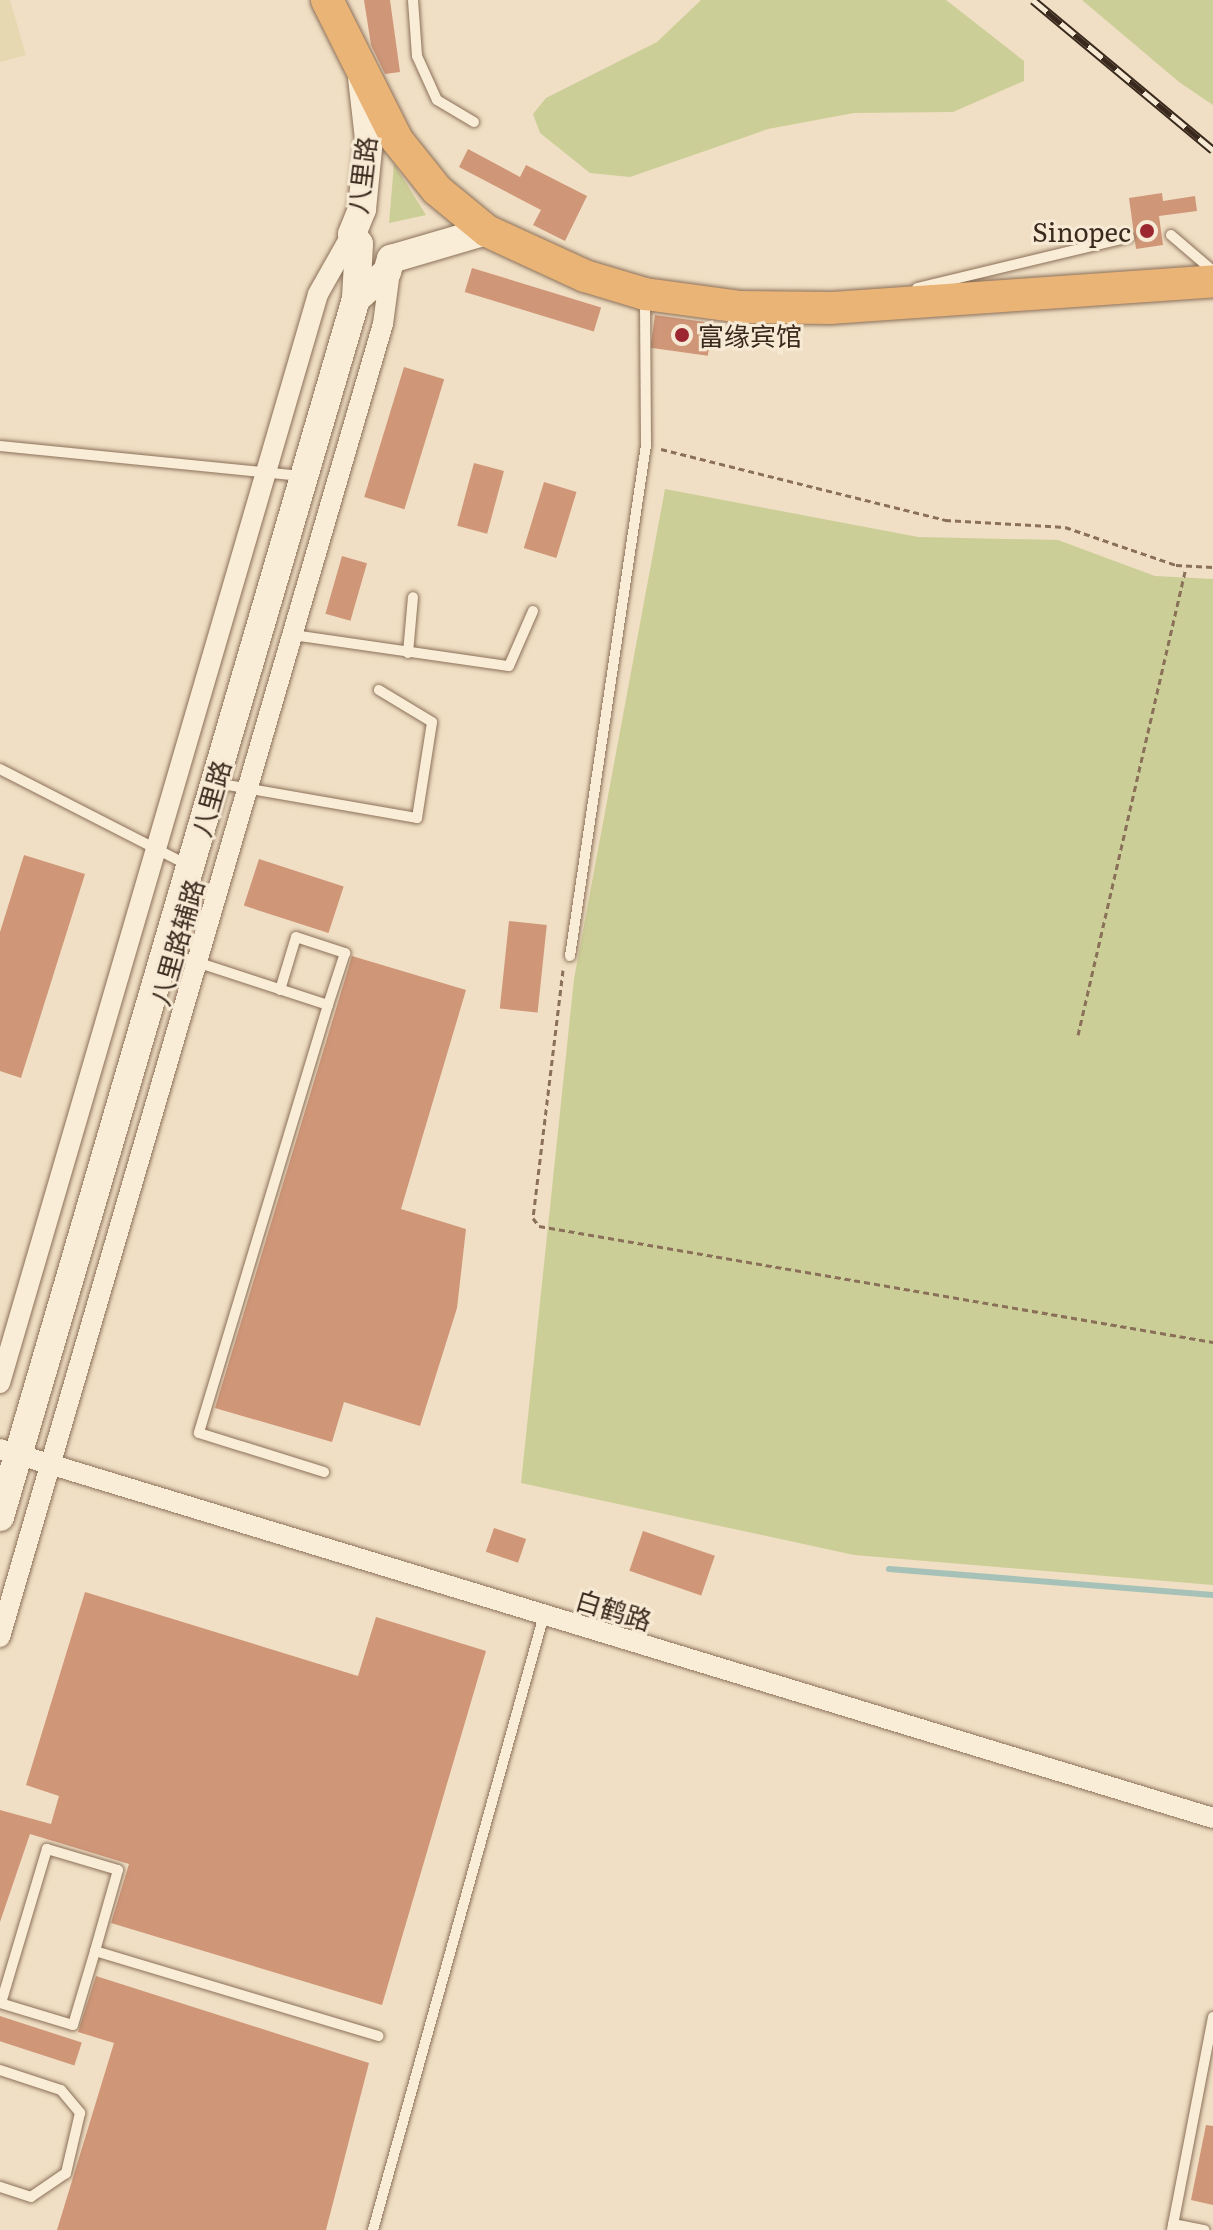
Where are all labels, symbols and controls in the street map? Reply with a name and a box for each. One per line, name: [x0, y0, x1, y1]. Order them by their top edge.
street label: 八里路: [341, 134, 381, 216]
place label: Sinopec: [1032, 215, 1131, 247]
marker: Sinopec: [1138, 222, 1156, 240]
place label: 富缘宾馆: [698, 319, 802, 351]
marker: 富缘宾馆: [673, 326, 691, 344]
street label: 八里路: [184, 756, 236, 840]
street label: 八里路辅路: [143, 875, 209, 1009]
street label: 白鹤路: [572, 1583, 656, 1635]

